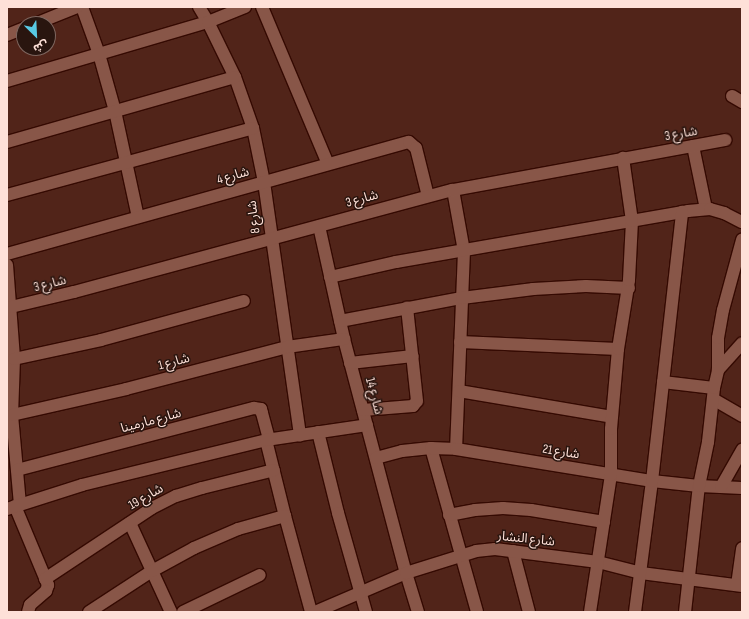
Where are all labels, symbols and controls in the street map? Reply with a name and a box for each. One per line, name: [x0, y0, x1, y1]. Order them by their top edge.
north arrow: [16, 16, 56, 56]
text: ش: [31, 37, 50, 56]
street label: شارع 3: [663, 123, 699, 145]
street label: شارع 4: [215, 164, 251, 188]
street label: شارع 3: [344, 187, 380, 211]
street label: شارع 8: [244, 200, 264, 234]
street label: شارع 3: [32, 272, 68, 296]
street label: شارع 1: [157, 350, 191, 374]
street label: شارع 14: [362, 376, 386, 416]
street label: شارع مارمينا: [119, 405, 183, 437]
street label: شارع 21: [541, 441, 581, 463]
street label: شارع 19: [126, 481, 166, 513]
street label: شارع النشار: [496, 528, 556, 550]

